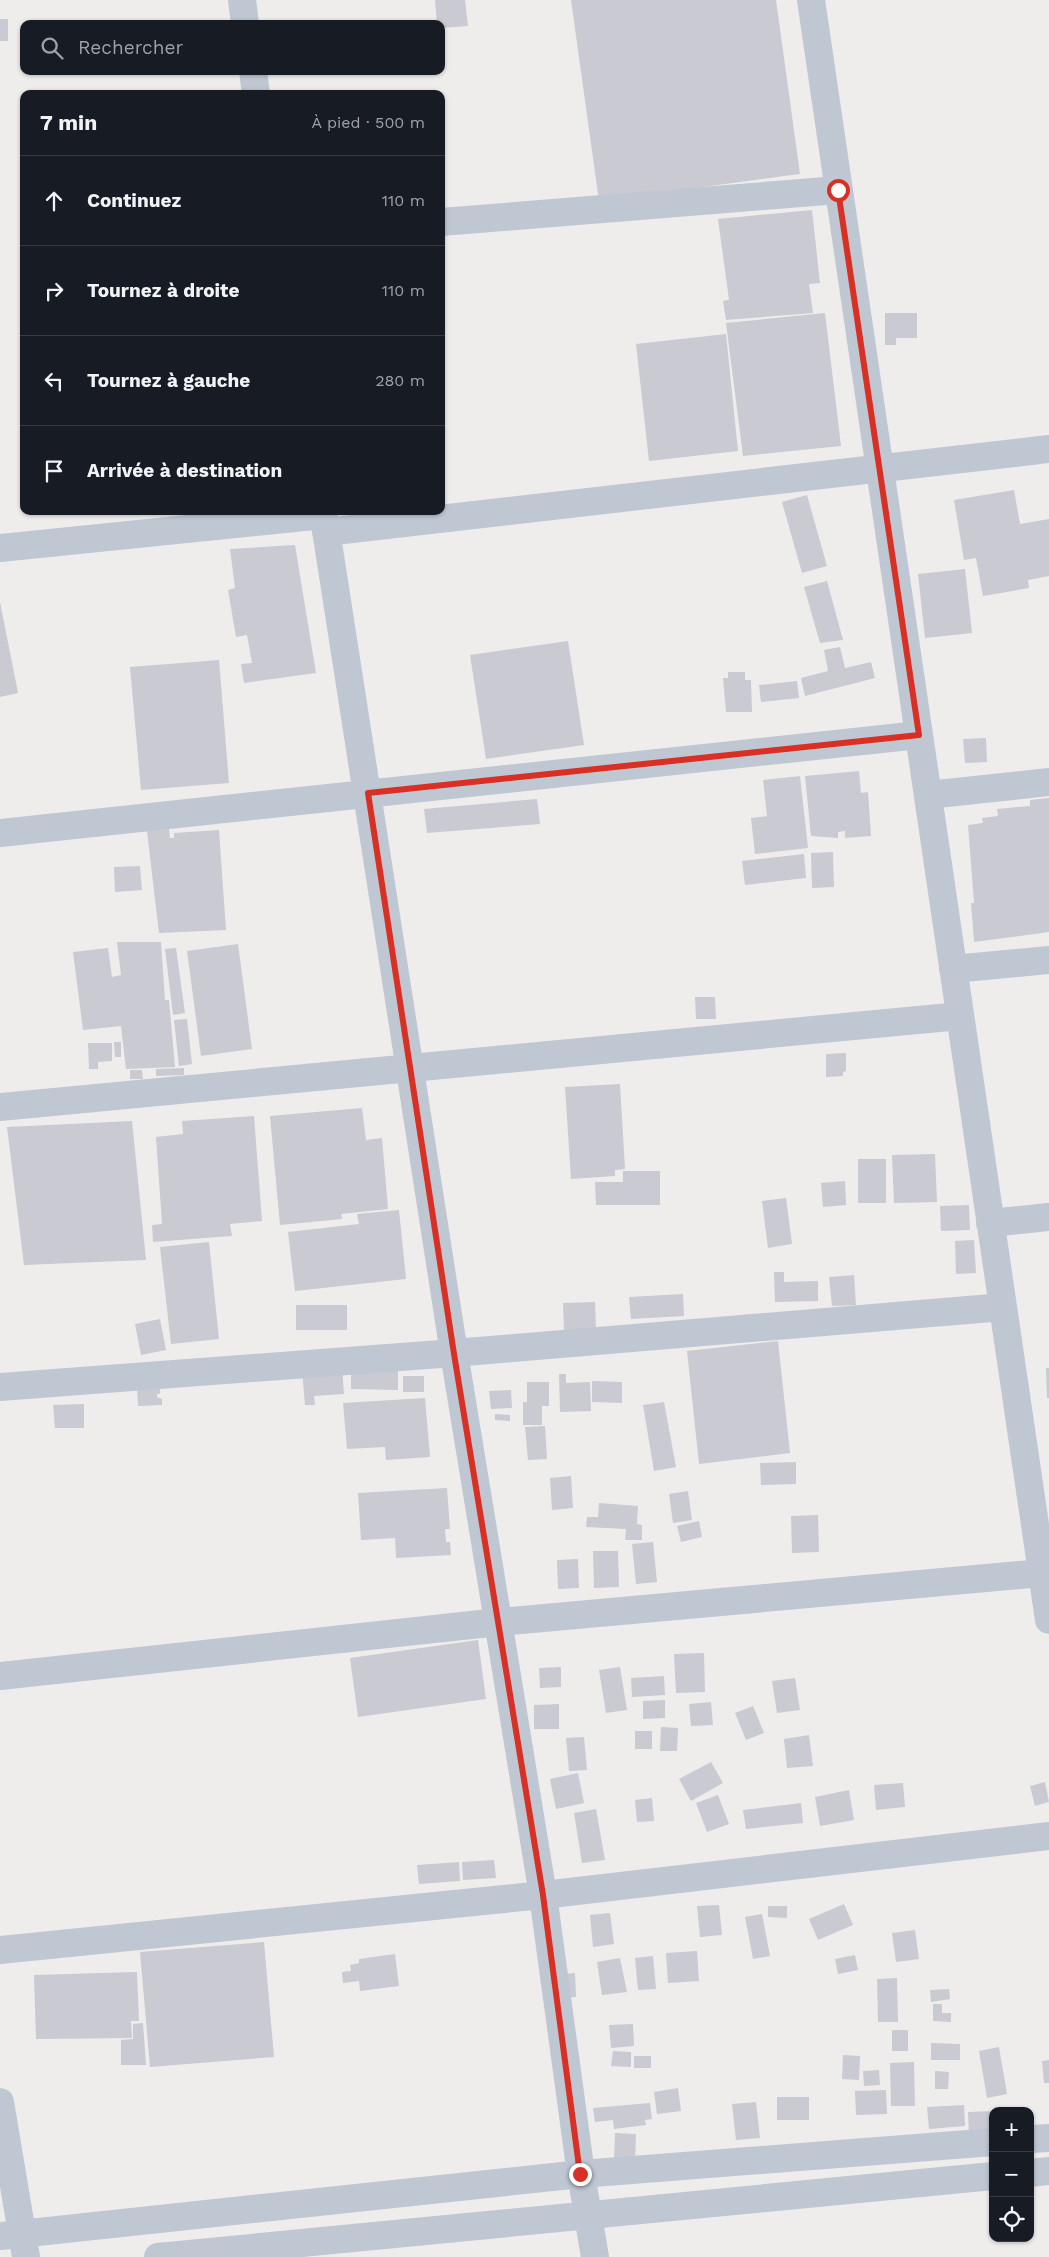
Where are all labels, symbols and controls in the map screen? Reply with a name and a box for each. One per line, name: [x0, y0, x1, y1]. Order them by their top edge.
search box: [20, 20, 445, 75]
icon: search: [38, 34, 66, 62]
text: Rechercher: [78, 36, 183, 59]
text: 7 min: [40, 110, 97, 135]
text: À pied · 500 m: [312, 113, 425, 132]
route start: [827, 179, 850, 202]
icon: ahead: [40, 187, 68, 215]
text: Continuez: [87, 189, 181, 212]
text: 110 m: [382, 191, 425, 210]
icon: right: [40, 277, 68, 305]
text: Tournez à droite: [87, 279, 239, 302]
text: 110 m: [382, 281, 425, 300]
icon: left: [40, 367, 68, 395]
text: Tournez à gauche: [87, 369, 250, 392]
text: 280 m: [375, 371, 425, 390]
icon: arrive: [40, 457, 68, 485]
text: Arrivée à destination: [87, 459, 282, 482]
map controls: [989, 2107, 1034, 2242]
button: +: [989, 2107, 1034, 2152]
button: −: [989, 2152, 1034, 2197]
route end: [569, 2163, 592, 2186]
button: locate: [989, 2197, 1034, 2242]

